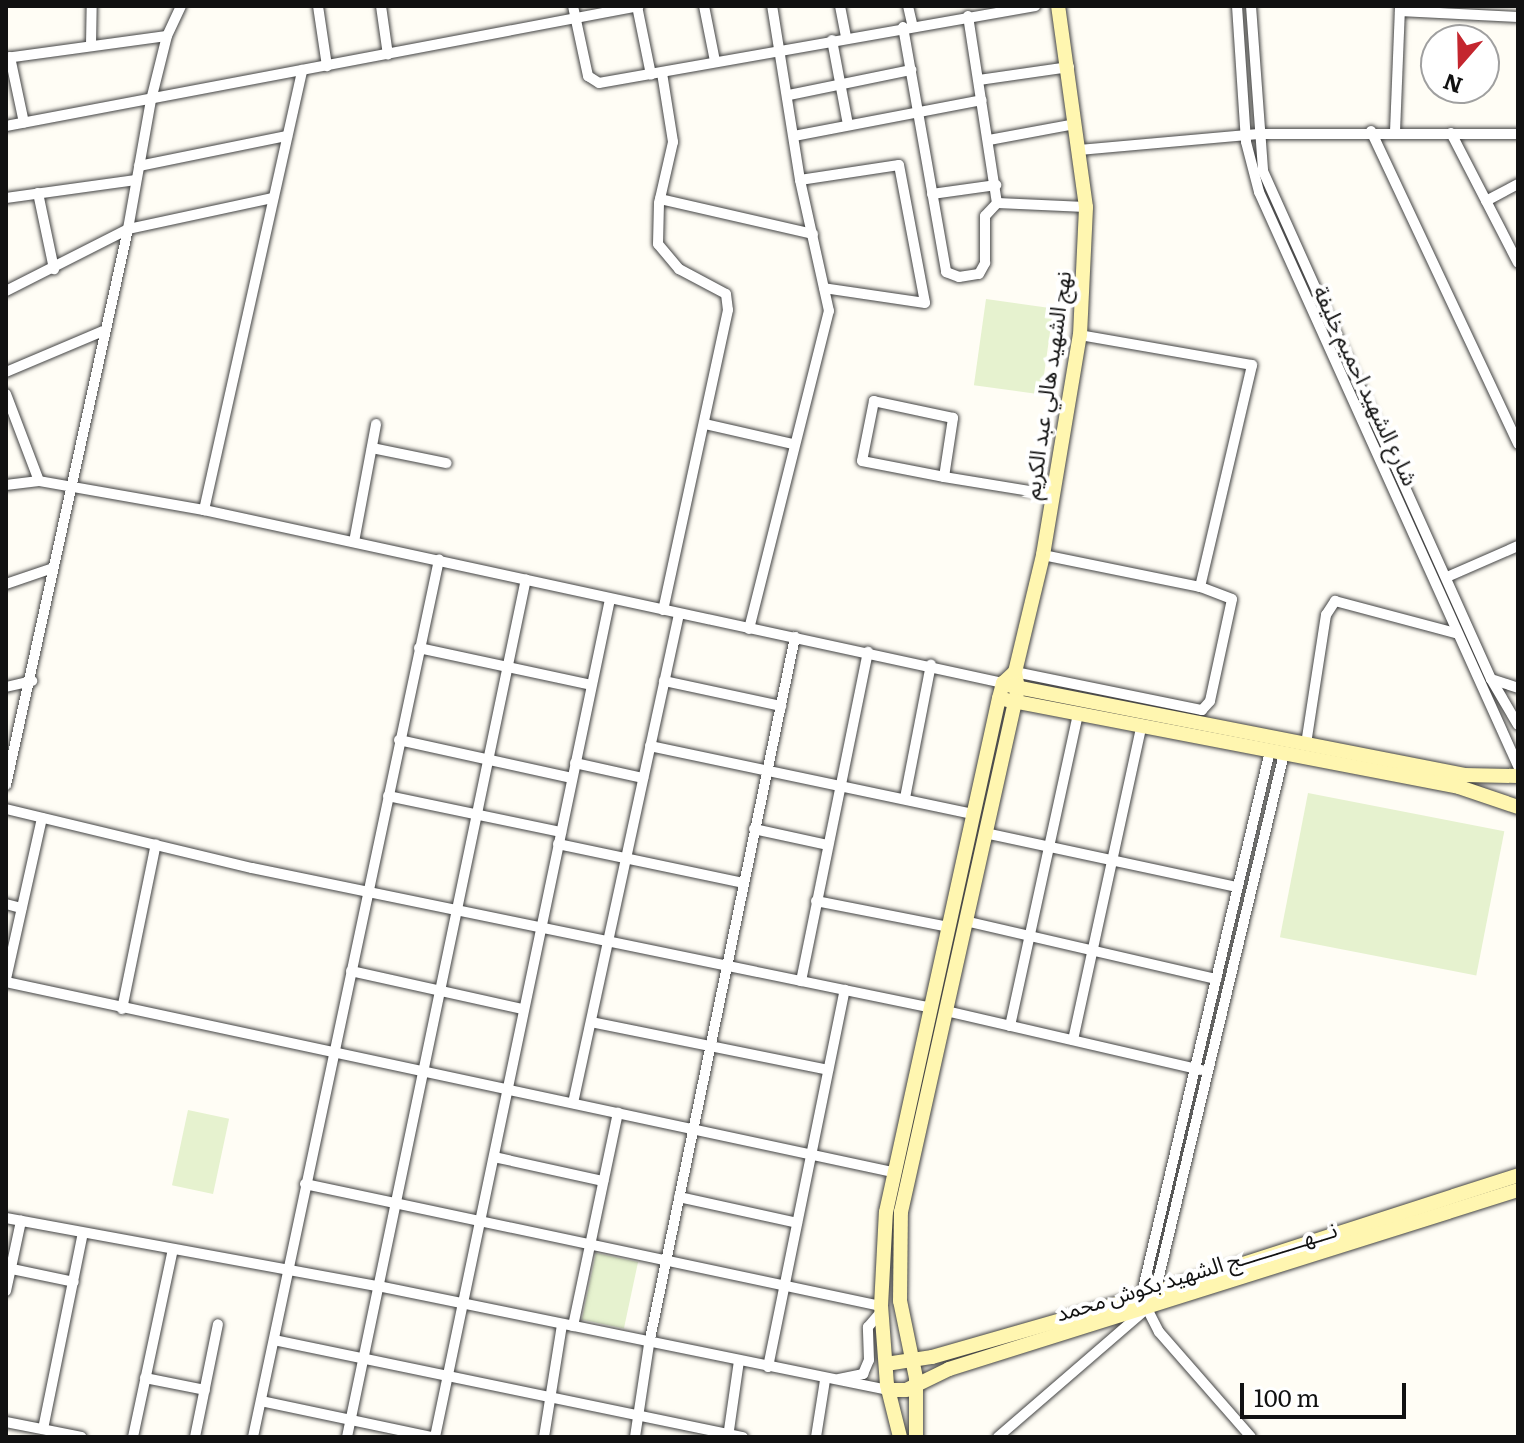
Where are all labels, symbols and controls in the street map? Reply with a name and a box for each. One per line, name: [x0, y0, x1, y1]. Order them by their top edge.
north arrow: [1420, 24, 1500, 104]
text: N: [1438, 66, 1467, 104]
street label: نهج الشهيد هالي عبد الكريم: [1017, 269, 1075, 501]
street label: شارع الشهيد احميم خليفة: [1309, 281, 1425, 489]
street label: نـــهـــــــــــج الشهيد بكوش محمد: [1052, 1215, 1340, 1325]
scale bar: [1244, 1367, 1410, 1417]
text: 100 m: [1254, 1379, 1320, 1414]

